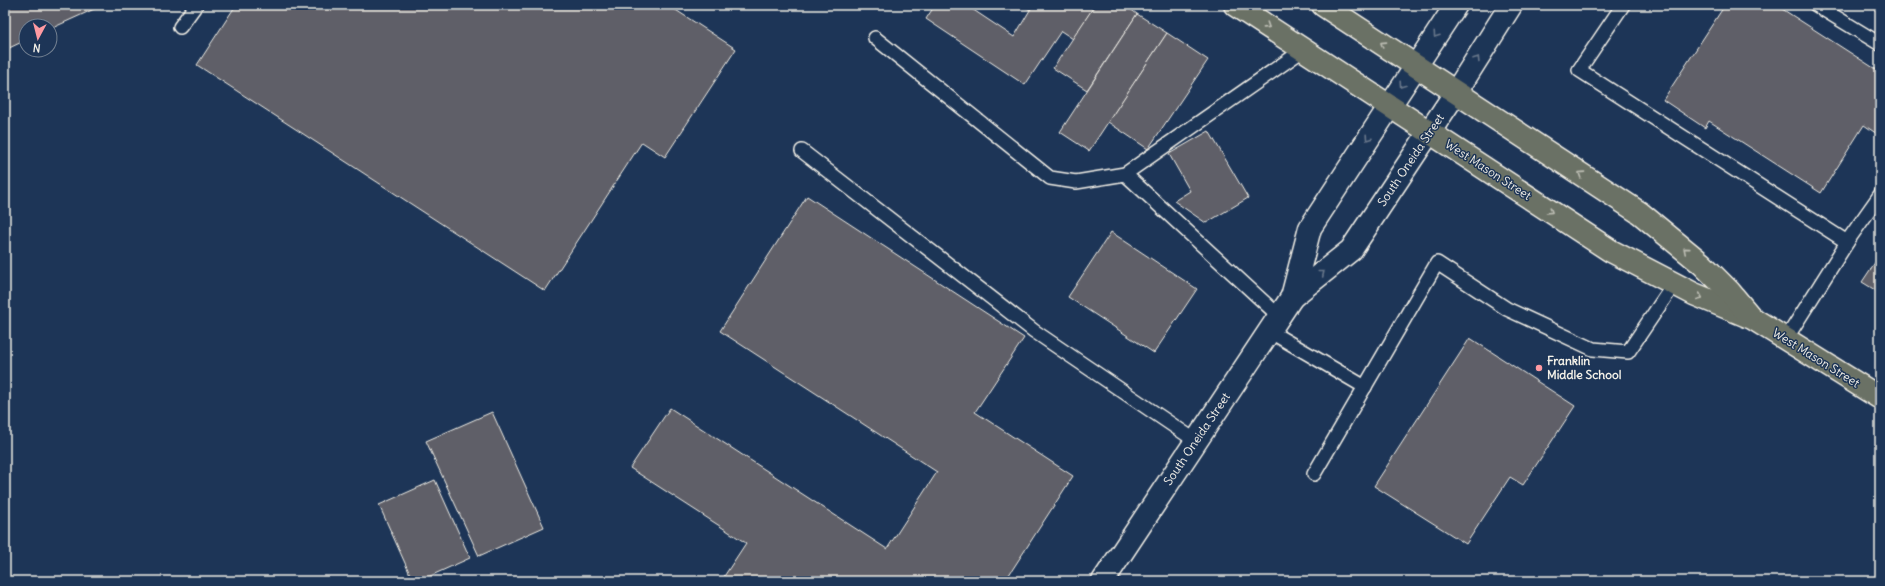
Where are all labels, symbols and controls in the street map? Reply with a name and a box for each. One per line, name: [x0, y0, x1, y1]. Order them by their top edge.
north arrow: [18, 18, 58, 58]
one-way arrow: [1263, 21, 1270, 29]
one-way arrow: [1433, 31, 1441, 38]
text: N: [32, 41, 41, 55]
one-way arrow: [1380, 42, 1387, 49]
one-way arrow: [1472, 56, 1480, 63]
one-way arrow: [1399, 81, 1407, 88]
street label: South Oneida Street: [1374, 111, 1447, 209]
one-way arrow: [1365, 134, 1373, 141]
street label: West Mason Street: [1442, 136, 1534, 203]
one-way arrow: [1578, 171, 1585, 178]
one-way arrow: [1546, 207, 1553, 214]
one-way arrow: [1683, 247, 1690, 254]
one-way arrow: [1318, 270, 1325, 277]
one-way arrow: [1696, 292, 1703, 300]
street label: West Mason Street: [1770, 325, 1863, 390]
place label: Franklin Middle School: [1547, 353, 1622, 382]
marker: Franklin Middle School: [1534, 363, 1544, 373]
street label: South Oneida Street: [1160, 390, 1233, 488]

